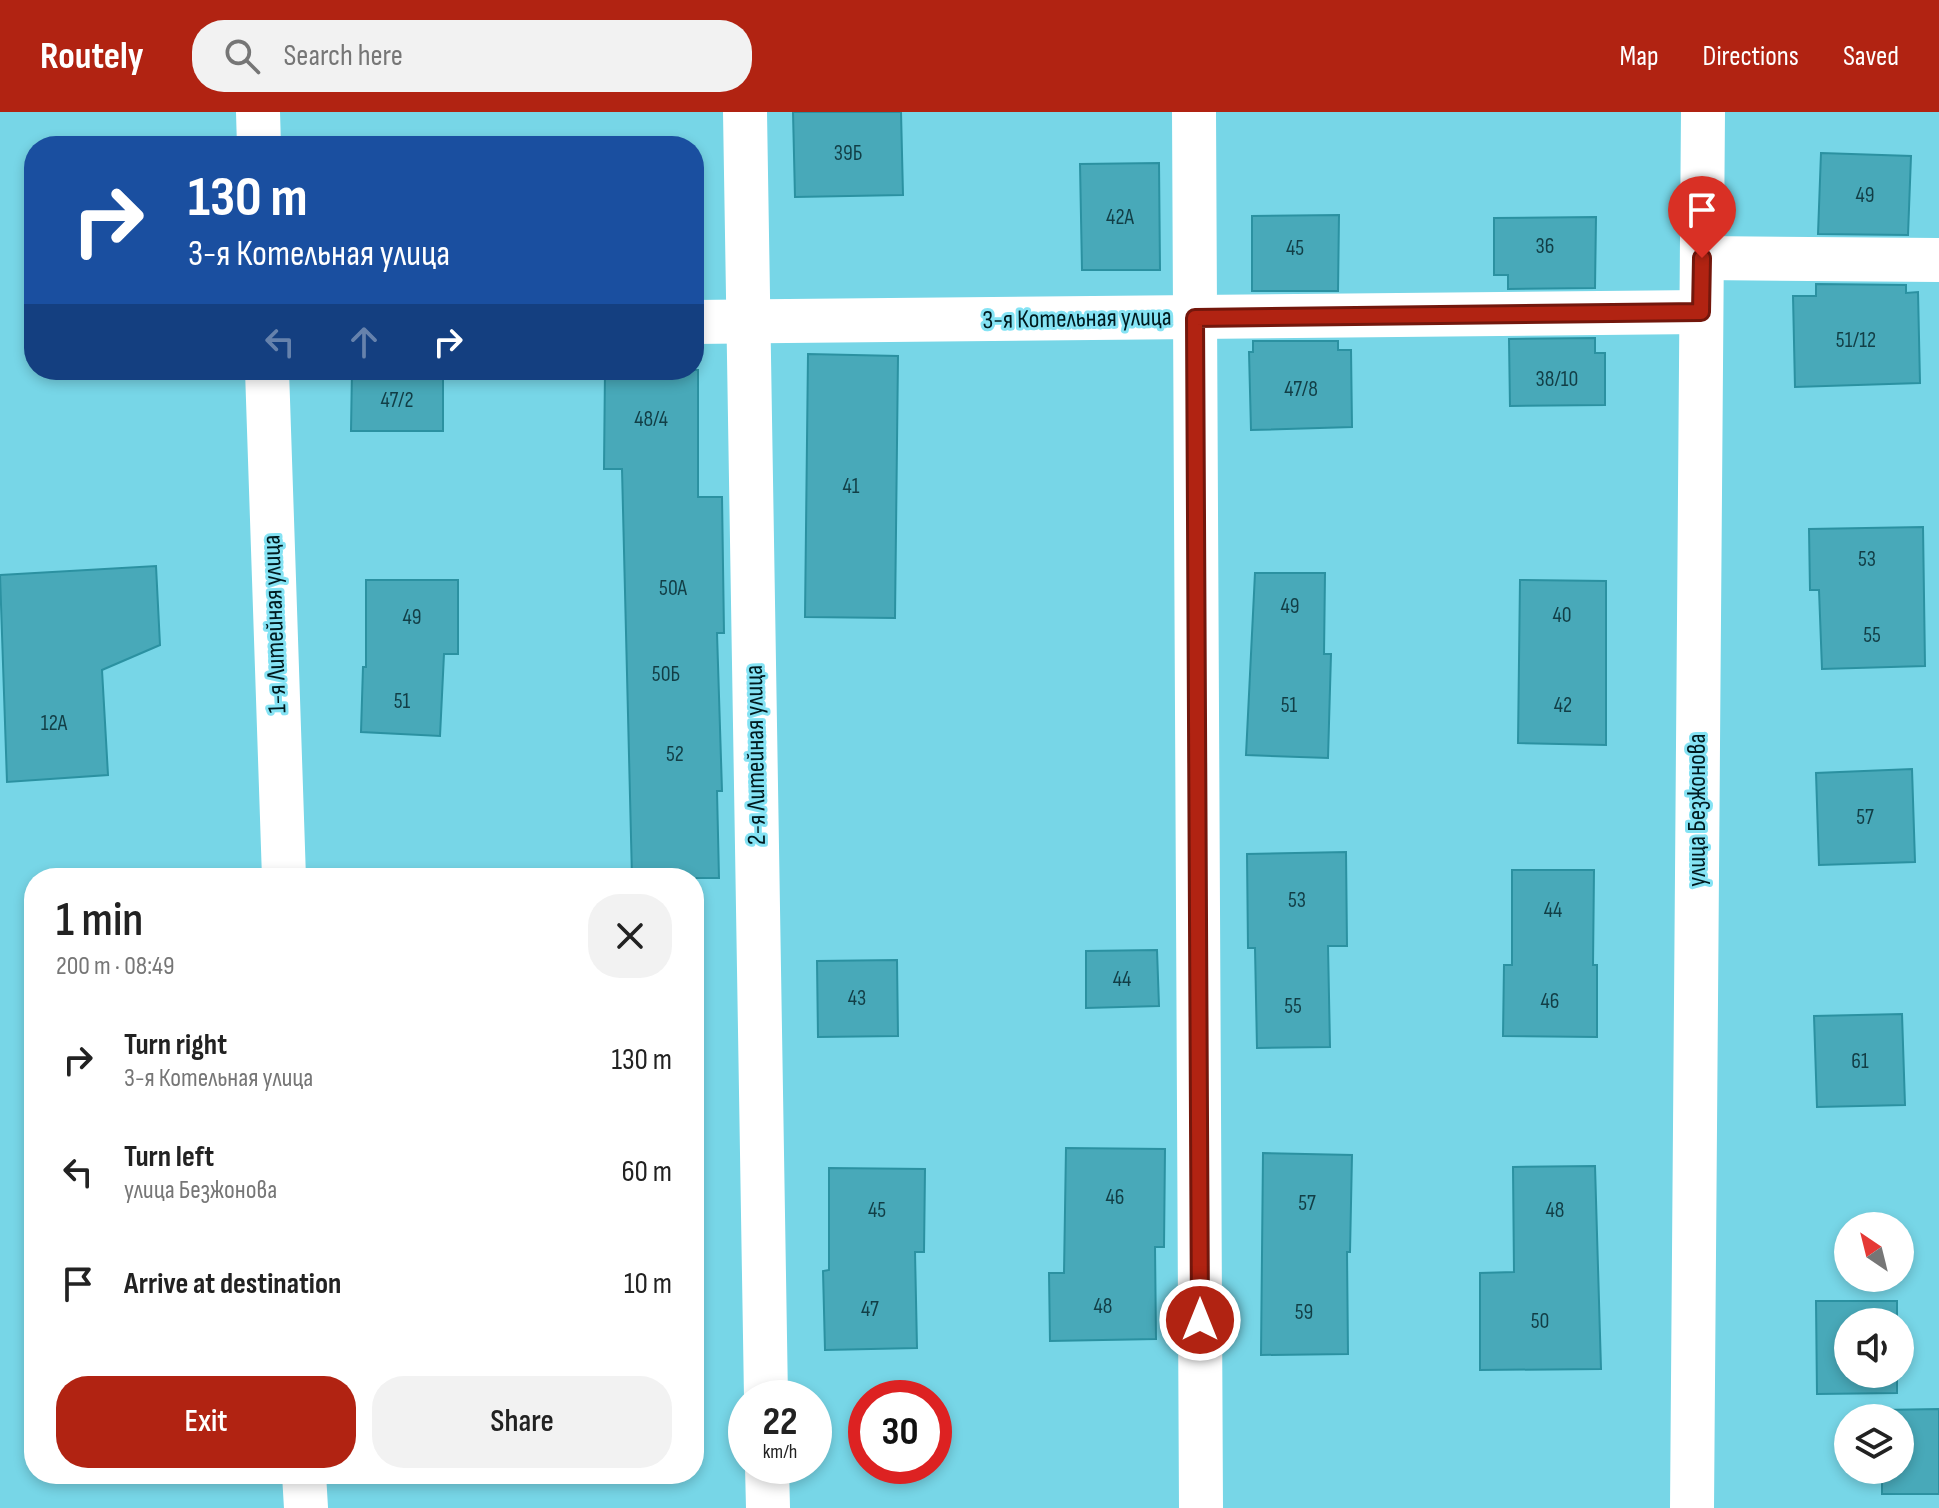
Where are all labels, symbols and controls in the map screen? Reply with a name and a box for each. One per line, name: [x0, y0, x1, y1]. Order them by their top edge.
search box: [192, 20, 752, 92]
text: Routely: [40, 34, 144, 79]
icon: search: [220, 34, 264, 78]
text: Search here: [284, 38, 403, 74]
text: Map: [1620, 40, 1659, 73]
text: Directions: [1703, 40, 1799, 73]
text: Saved: [1843, 40, 1899, 73]
house number: 39Б: [834, 140, 862, 167]
text: 130 m: [188, 165, 308, 232]
icon: right: [56, 168, 160, 272]
pin: [1668, 176, 1736, 258]
house number: 49: [1856, 182, 1875, 209]
icon: arrive: [1680, 188, 1724, 232]
house number: 42А: [1106, 204, 1134, 231]
text: 3-я Котельная улица: [188, 233, 450, 276]
house number: 36: [1536, 233, 1554, 260]
house number: 45: [1286, 235, 1304, 262]
street label: 3-я Котельная улица: [982, 302, 1172, 336]
icon: left: [258, 320, 302, 364]
icon: ahead: [342, 320, 386, 364]
icon: right: [426, 320, 470, 364]
house number: 51/12: [1836, 327, 1876, 354]
house number: 38/10: [1536, 366, 1578, 393]
house number: 47/8: [1284, 376, 1318, 403]
house number: 47/2: [380, 387, 414, 414]
house number: 48/4: [634, 406, 668, 433]
house number: 41: [843, 473, 860, 500]
street label: 1-я Литейная улица: [256, 534, 294, 714]
house number: 53: [1858, 546, 1876, 573]
house number: 50А: [659, 575, 688, 602]
house number: 49: [1281, 593, 1300, 620]
house number: 40: [1552, 602, 1572, 629]
house number: 49: [403, 604, 422, 631]
house number: 55: [1863, 622, 1881, 649]
house number: 50Б: [652, 661, 680, 688]
street label: 2-я Литейная улица: [739, 665, 773, 845]
house number: 51: [394, 688, 411, 715]
house number: 51: [1281, 692, 1298, 719]
house number: 42: [1554, 692, 1572, 719]
house number: 12А: [41, 710, 68, 737]
street label: улица Безжонова: [1682, 733, 1713, 887]
house number: 52: [666, 741, 684, 768]
house number: 57: [1856, 804, 1874, 831]
house number: 53: [1288, 887, 1306, 914]
text: 1 min: [56, 892, 143, 949]
button: close: [588, 894, 672, 978]
house number: 44: [1544, 897, 1562, 924]
text: 200 m · 08:49: [56, 951, 175, 982]
house number: 44: [1113, 966, 1131, 993]
house number: 43: [848, 985, 866, 1012]
house number: 46: [1541, 988, 1559, 1015]
house number: 55: [1284, 993, 1302, 1020]
text: Turn right: [124, 1027, 227, 1063]
icon: right: [56, 1038, 100, 1082]
text: 130 m: [612, 1042, 672, 1078]
house number: 61: [1851, 1048, 1869, 1075]
text: 3-я Котельная улица: [124, 1063, 313, 1094]
text: Turn left: [124, 1139, 214, 1175]
icon: left: [56, 1150, 100, 1194]
text: 60 m: [621, 1154, 672, 1190]
text: улица Безжонова: [124, 1175, 277, 1206]
house number: 46: [1106, 1184, 1124, 1211]
house number: 57: [1298, 1190, 1316, 1217]
house number: 45: [868, 1197, 886, 1224]
house number: 48: [1546, 1197, 1564, 1224]
north arrow: [1834, 1212, 1914, 1292]
map controls: [1834, 1212, 1914, 1484]
icon: arrive: [56, 1262, 100, 1306]
text: Arrive at destination: [124, 1266, 341, 1302]
text: 10 m: [624, 1266, 672, 1302]
position arrow: [1158, 1278, 1242, 1362]
house number: 48: [1094, 1293, 1112, 1320]
house number: 47: [861, 1296, 879, 1323]
house number: 59: [1295, 1299, 1313, 1326]
house number: 50: [1531, 1308, 1549, 1335]
button: sound: [1834, 1308, 1914, 1388]
button: Exit: [56, 1376, 356, 1468]
button: Share: [372, 1376, 672, 1468]
speed limit sign: 30: [848, 1380, 952, 1484]
text: 22: [762, 1398, 798, 1446]
button: layers: [1834, 1404, 1914, 1484]
text: km/h: [763, 1440, 797, 1464]

